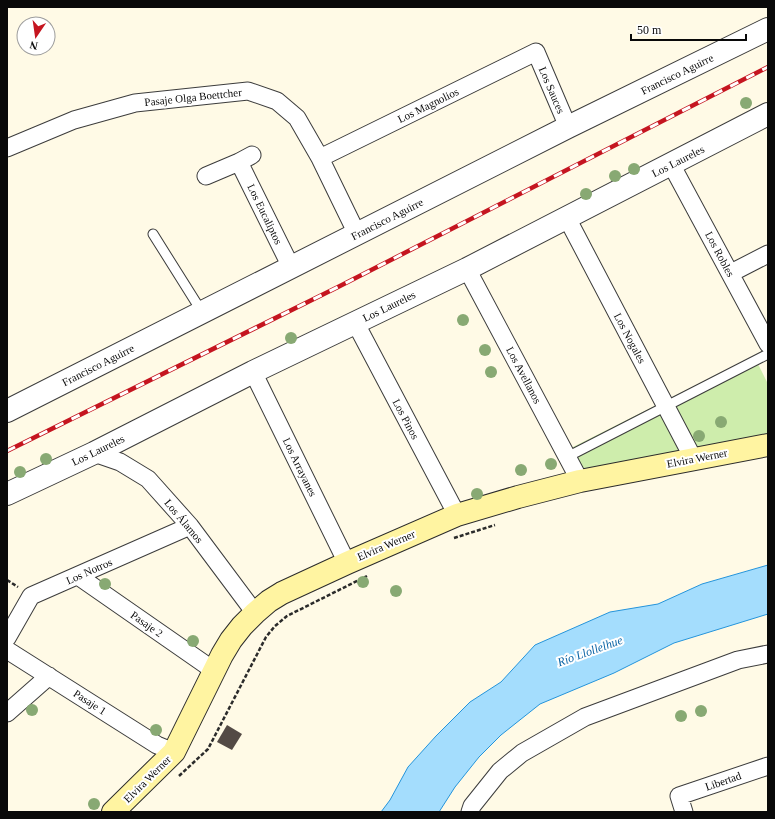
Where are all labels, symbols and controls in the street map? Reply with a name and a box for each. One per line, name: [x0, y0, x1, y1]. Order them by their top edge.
north arrow: [16, 16, 56, 56]
scale bar: [631, 16, 746, 42]
text: 50 m: [637, 23, 662, 37]
text: N: [28, 39, 39, 52]
street label: Francisco Aguirre: [639, 51, 715, 97]
street label: Los Sauces: [537, 65, 567, 115]
street label: Los Magnolios: [396, 85, 460, 125]
street label: Pasaje Olga Boettcher: [144, 86, 243, 108]
street label: Los Laureles: [650, 143, 706, 179]
street label: Los Eucaliptos: [245, 182, 285, 246]
street label: Francisco Aguirre: [349, 196, 425, 242]
street label: Los Robles: [703, 229, 737, 279]
street label: Los Laureles: [361, 288, 417, 324]
street label: Los Nogales: [612, 311, 648, 365]
street label: Francisco Aguirre: [60, 342, 136, 388]
street label: Los Avellanos: [504, 345, 544, 405]
street label: Los Pinos: [390, 397, 422, 441]
street label: Los Laureles: [70, 432, 126, 468]
street label: Los Arrayanes: [281, 436, 319, 498]
street label: Elvira Werner: [666, 446, 729, 470]
street label: Los Álamos: [162, 497, 206, 545]
street label: Elvira Werner: [355, 527, 417, 563]
street label: Los Notros: [64, 556, 114, 586]
street label: Pasaje 2: [129, 609, 165, 639]
water label: Río Llollelhue: [555, 633, 625, 670]
street label: Pasaje 1: [71, 687, 109, 717]
street label: Elvira Werner: [121, 753, 173, 805]
street label: Libertad: [703, 769, 743, 793]

